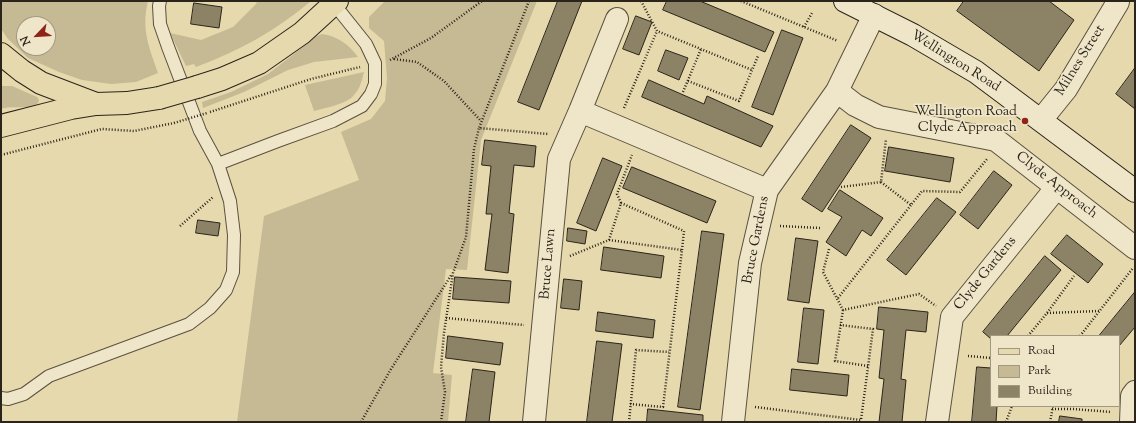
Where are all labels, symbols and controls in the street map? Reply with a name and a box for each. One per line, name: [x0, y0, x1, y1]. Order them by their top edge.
north arrow: [16, 16, 56, 56]
street label: Milnes Street: [1053, 23, 1109, 99]
street label: Wellington Road: [907, 28, 1003, 96]
text: N: [17, 33, 35, 48]
place label: Wellington Road Clyde Approach: [914, 105, 1017, 138]
marker: Wellington Road Clyde Approach: [1020, 116, 1030, 126]
street label: Clyde Approach: [1012, 149, 1100, 223]
street label: Bruce Gardens: [740, 195, 774, 285]
street label: Bruce Lawn: [538, 228, 560, 300]
street label: Clyde Gardens: [951, 234, 1021, 314]
legend: [990, 335, 1120, 407]
text: Road: [1028, 342, 1055, 360]
text: Park: [1028, 362, 1051, 380]
text: Building: [1028, 382, 1072, 400]

